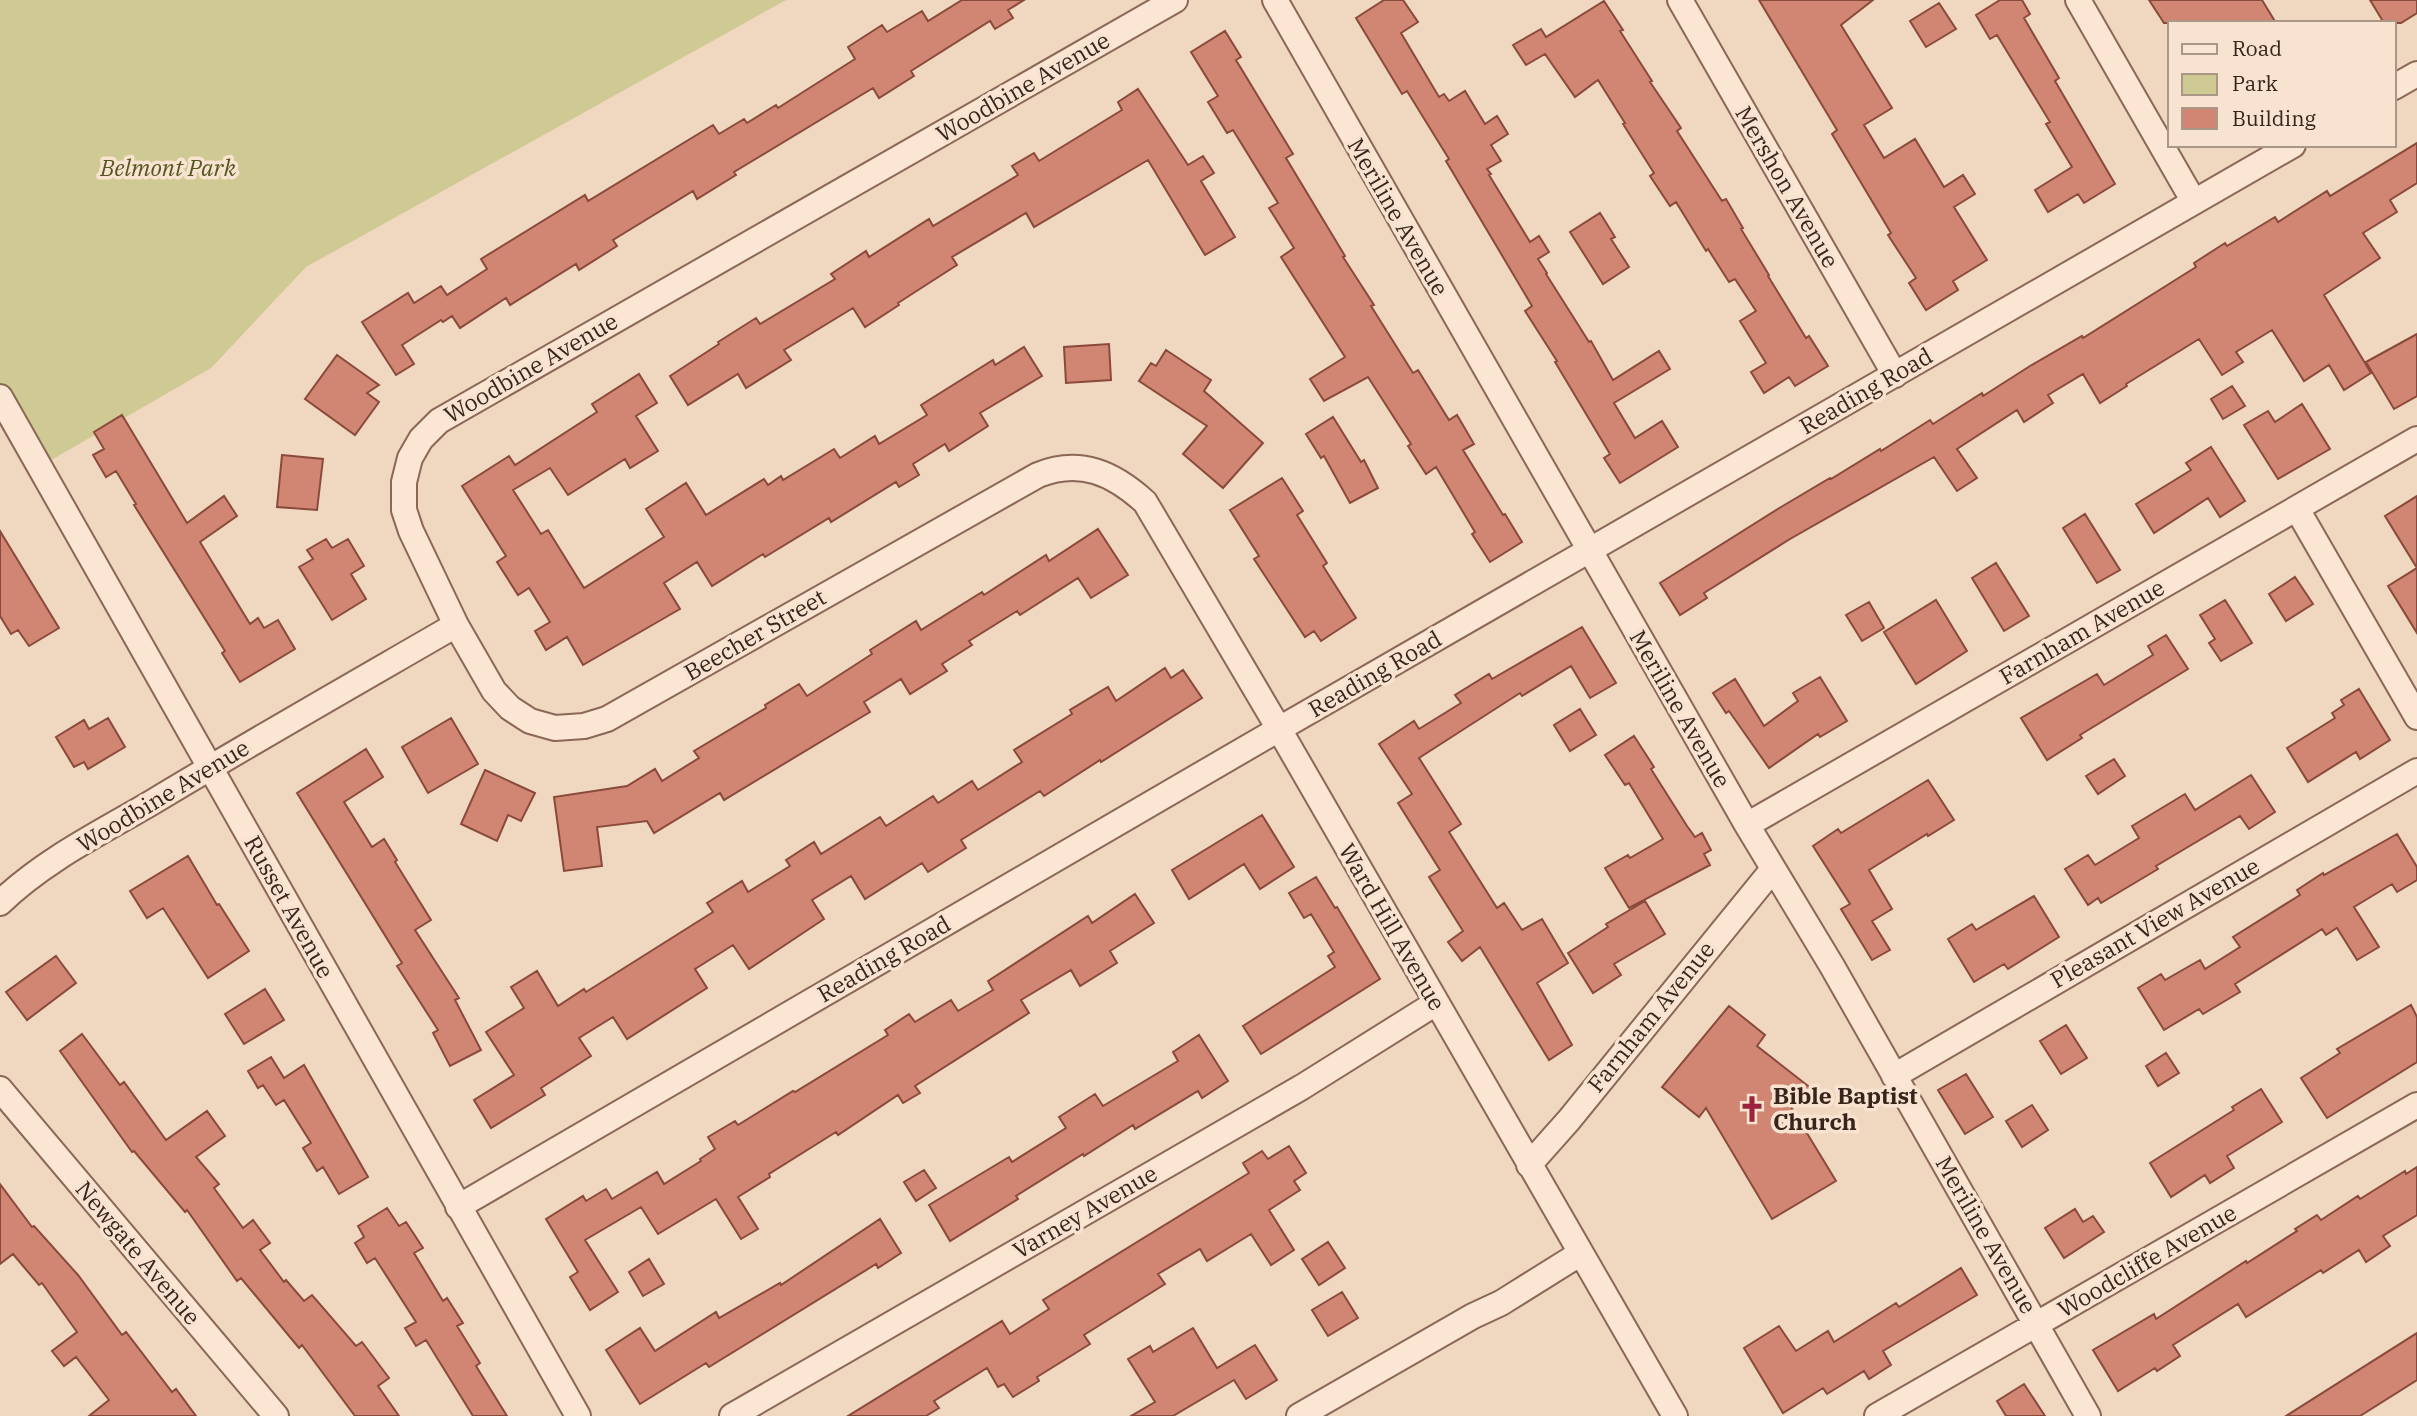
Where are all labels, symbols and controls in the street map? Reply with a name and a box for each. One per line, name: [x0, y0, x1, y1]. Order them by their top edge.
legend: [2168, 21, 2396, 147]
street label: Woodbine Avenue: [930, 24, 1115, 148]
text: Road: [2232, 34, 2282, 62]
text: Park: [2232, 69, 2279, 97]
street label: Mershon Avenue: [1729, 100, 1846, 273]
text: Building: [2232, 104, 2317, 132]
street label: Meriline Avenue: [1342, 132, 1456, 301]
park label: Belmont Park: [99, 152, 237, 182]
street label: Woodbine Avenue: [438, 305, 623, 429]
street label: Reading Road: [1794, 340, 1937, 440]
street label: Farnham Avenue: [1993, 572, 2170, 691]
street label: Beecher Street: [678, 581, 831, 687]
street label: Reading Road: [1303, 623, 1446, 723]
street label: Meriline Avenue: [1624, 624, 1738, 793]
street label: Woodbine Avenue: [71, 732, 254, 858]
street label: Russet Avenue: [238, 830, 341, 983]
street label: Ward Hill Avenue: [1333, 837, 1453, 1016]
street label: Pleasant View Avenue: [2044, 850, 2265, 994]
street label: Reading Road: [812, 908, 955, 1008]
street label: Farnham Avenue: [1580, 935, 1720, 1098]
place label: Bible Baptist Church: [1773, 1080, 1918, 1136]
church icon: Bible Baptist Church: [1737, 1094, 1767, 1124]
street label: Meriline Avenue: [1930, 1150, 2044, 1319]
street label: Varney Avenue: [1007, 1158, 1162, 1265]
street label: Newgate Avenue: [70, 1174, 208, 1331]
street label: Woodcliffe Avenue: [2052, 1197, 2241, 1324]

